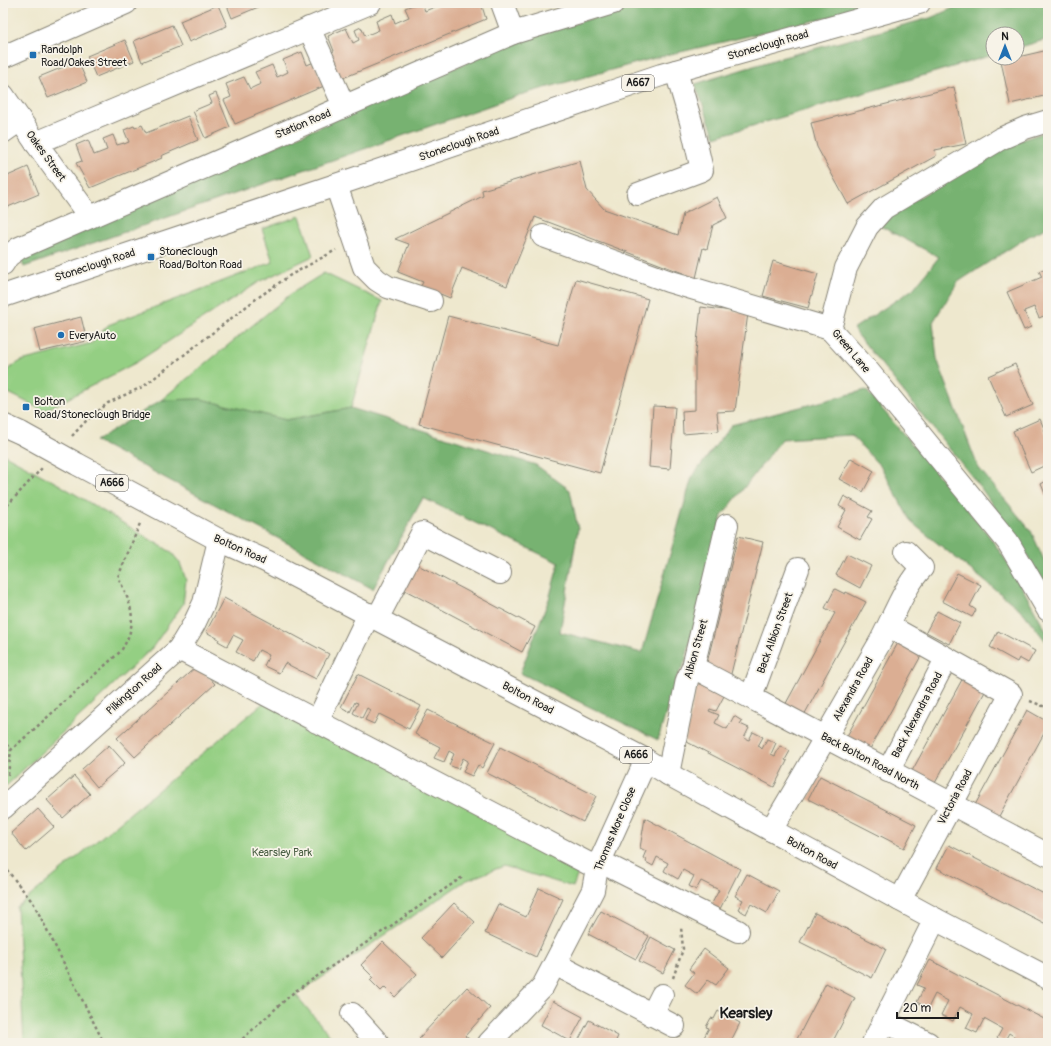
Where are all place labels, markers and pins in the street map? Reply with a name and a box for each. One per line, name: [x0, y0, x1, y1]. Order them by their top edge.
place label: Randolph Road/Oakes Street: [41, 43, 128, 69]
marker: Randolph Road/Oakes Street: [28, 50, 38, 60]
place label: Stoneclough Road/Bolton Road: [159, 245, 242, 271]
marker: Stoneclough Road/Bolton Road: [146, 252, 156, 262]
place label: EveryAuto: [69, 329, 116, 342]
marker: EveryAuto: [56, 330, 66, 340]
place label: Bolton Road/Stoneclough Bridge: [34, 395, 151, 421]
marker: Bolton Road/Stoneclough Bridge: [21, 402, 31, 412]

